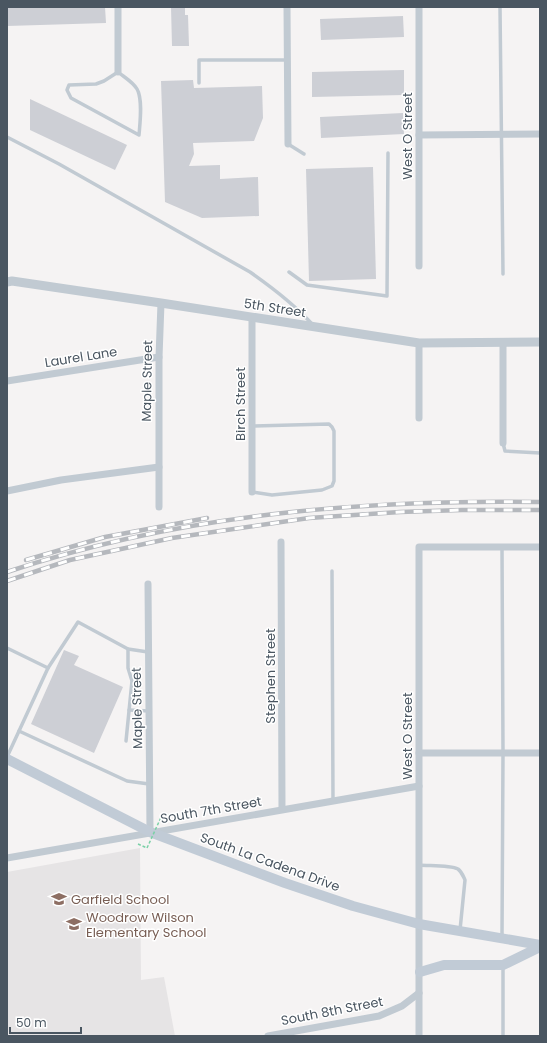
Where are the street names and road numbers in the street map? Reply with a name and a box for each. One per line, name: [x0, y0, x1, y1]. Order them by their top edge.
street label: West O Street: [398, 92, 417, 180]
street label: 5th Street: [243, 294, 308, 322]
street label: Maple Street: [137, 340, 157, 422]
street label: Laurel Lane: [43, 342, 119, 372]
street label: Birch Street: [231, 367, 250, 441]
street label: Stephen Street: [261, 628, 280, 724]
street label: Maple Street: [127, 667, 147, 749]
street label: West O Street: [398, 692, 417, 780]
street label: South 7th Street: [159, 792, 263, 828]
street label: South La Cadena Drive: [197, 828, 343, 896]
street label: South 8th Street: [279, 992, 385, 1030]

